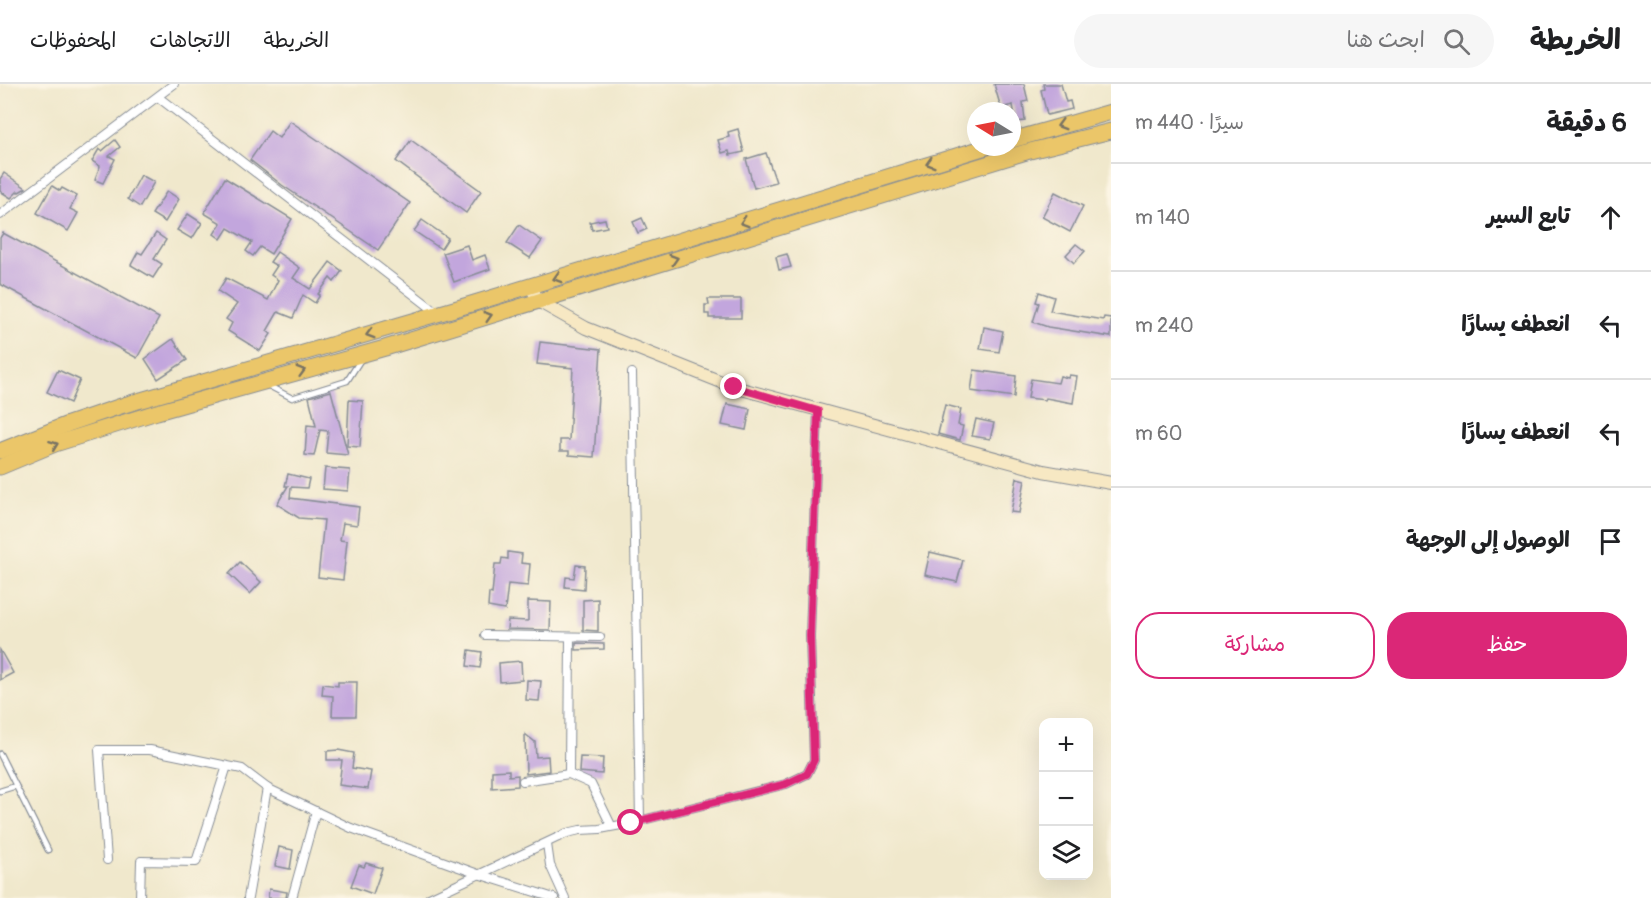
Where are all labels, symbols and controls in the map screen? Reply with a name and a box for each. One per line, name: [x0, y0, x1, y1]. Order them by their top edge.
search box: [1074, 14, 1494, 68]
text: الخريطة: [1530, 23, 1621, 58]
icon: search: [1440, 25, 1473, 58]
text: ابحث هنا: [1347, 26, 1425, 54]
text: المحفوظات: [30, 27, 116, 54]
text: الاتجاهات: [149, 27, 231, 54]
text: الخريطة: [264, 27, 329, 54]
north arrow: [967, 102, 1021, 156]
text: 6 دقيقة: [1546, 107, 1627, 139]
text: سيرًا · 440 m: [1135, 110, 1244, 135]
one-way arrow: [1057, 118, 1067, 131]
one-way arrow: [925, 156, 936, 168]
icon: ahead: [1594, 201, 1627, 234]
text: تابع السير: [1487, 202, 1570, 230]
text: 140 m: [1135, 205, 1190, 230]
one-way arrow: [739, 215, 750, 227]
one-way arrow: [669, 253, 679, 266]
one-way arrow: [552, 271, 563, 283]
icon: left: [1594, 309, 1627, 342]
text: انعطف يسارًا: [1461, 310, 1570, 338]
one-way arrow: [482, 311, 493, 323]
text: 240 m: [1135, 313, 1194, 338]
one-way arrow: [365, 327, 376, 339]
one-way arrow: [295, 366, 306, 378]
route end: [720, 373, 746, 399]
icon: left: [1594, 417, 1627, 450]
text: انعطف يسارًا: [1461, 418, 1570, 446]
text: 60 m: [1135, 421, 1182, 446]
one-way arrow: [48, 440, 59, 452]
icon: arrive: [1594, 525, 1627, 558]
text: الوصول إلى الوجهة: [1406, 526, 1570, 554]
button: مشاركة: [1135, 612, 1375, 679]
button: حفظ: [1387, 612, 1627, 679]
map controls: [1039, 718, 1093, 880]
button: +: [1039, 718, 1093, 772]
button: −: [1039, 772, 1093, 826]
route start: [617, 809, 643, 835]
button: layers: [1039, 826, 1093, 880]

